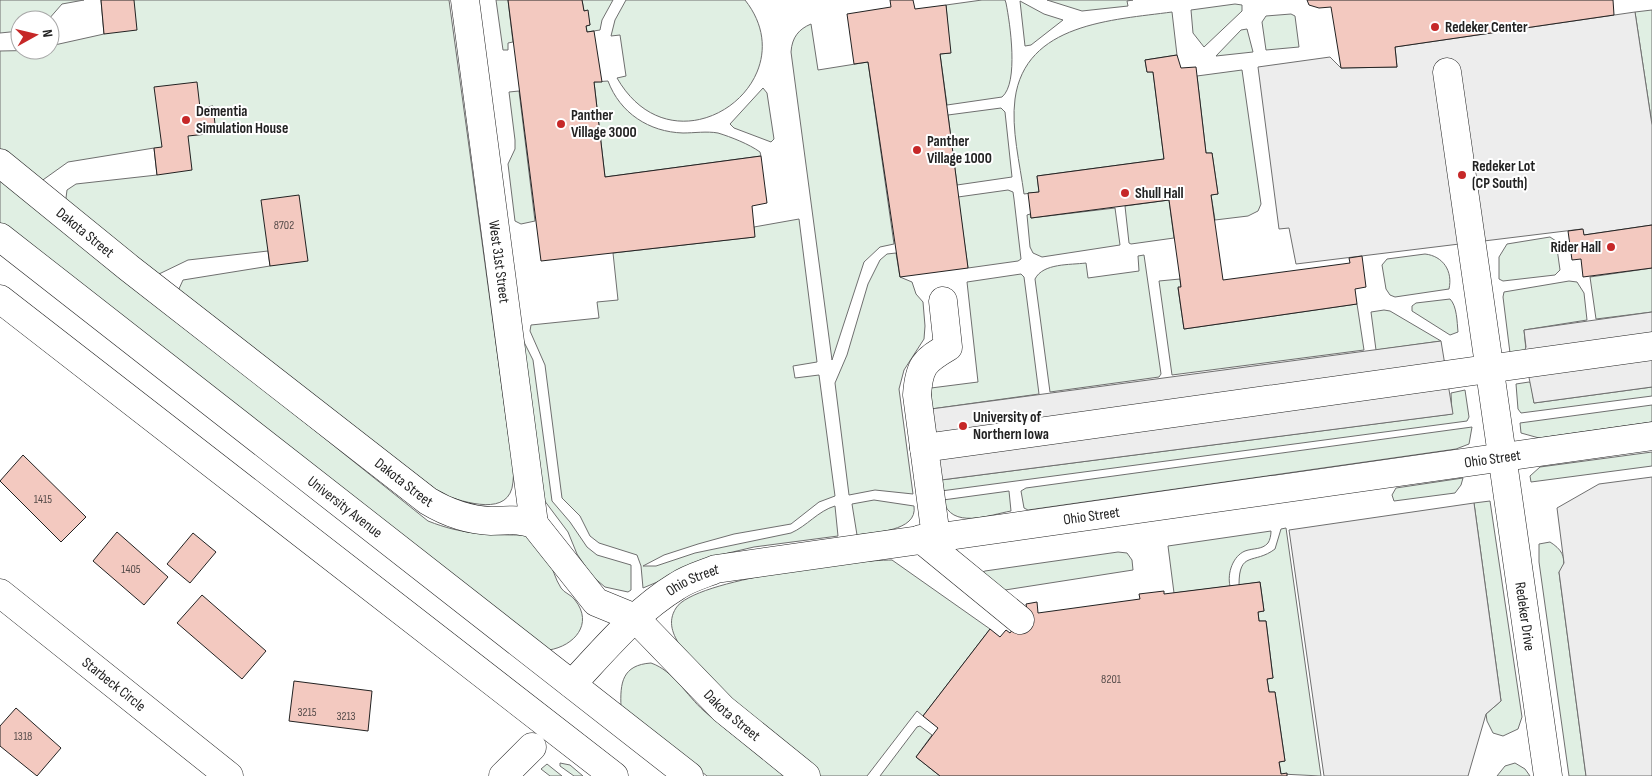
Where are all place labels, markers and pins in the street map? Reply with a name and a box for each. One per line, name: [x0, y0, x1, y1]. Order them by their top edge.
place label: Redeker Center: [1445, 18, 1528, 37]
marker: Redeker Center: [1429, 21, 1441, 33]
place label: Dementia Simulation House: [196, 102, 288, 138]
place label: Panther Village 3000: [571, 106, 637, 142]
marker: Dementia Simulation House: [180, 114, 192, 126]
marker: Panther Village 3000: [555, 118, 567, 130]
place label: Panther Village 1000: [927, 132, 992, 168]
marker: Panther Village 1000: [911, 144, 923, 156]
place label: Redeker Lot (CP South): [1472, 157, 1535, 193]
marker: Redeker Lot (CP South): [1456, 169, 1468, 181]
place label: Shull Hall: [1135, 184, 1184, 203]
marker: Shull Hall: [1119, 187, 1131, 199]
place label: Rider Hall: [1550, 238, 1601, 257]
marker: Rider Hall: [1605, 241, 1617, 253]
place label: University of Northern Iowa: [973, 408, 1049, 444]
marker: University of Northern Iowa: [957, 420, 969, 432]

